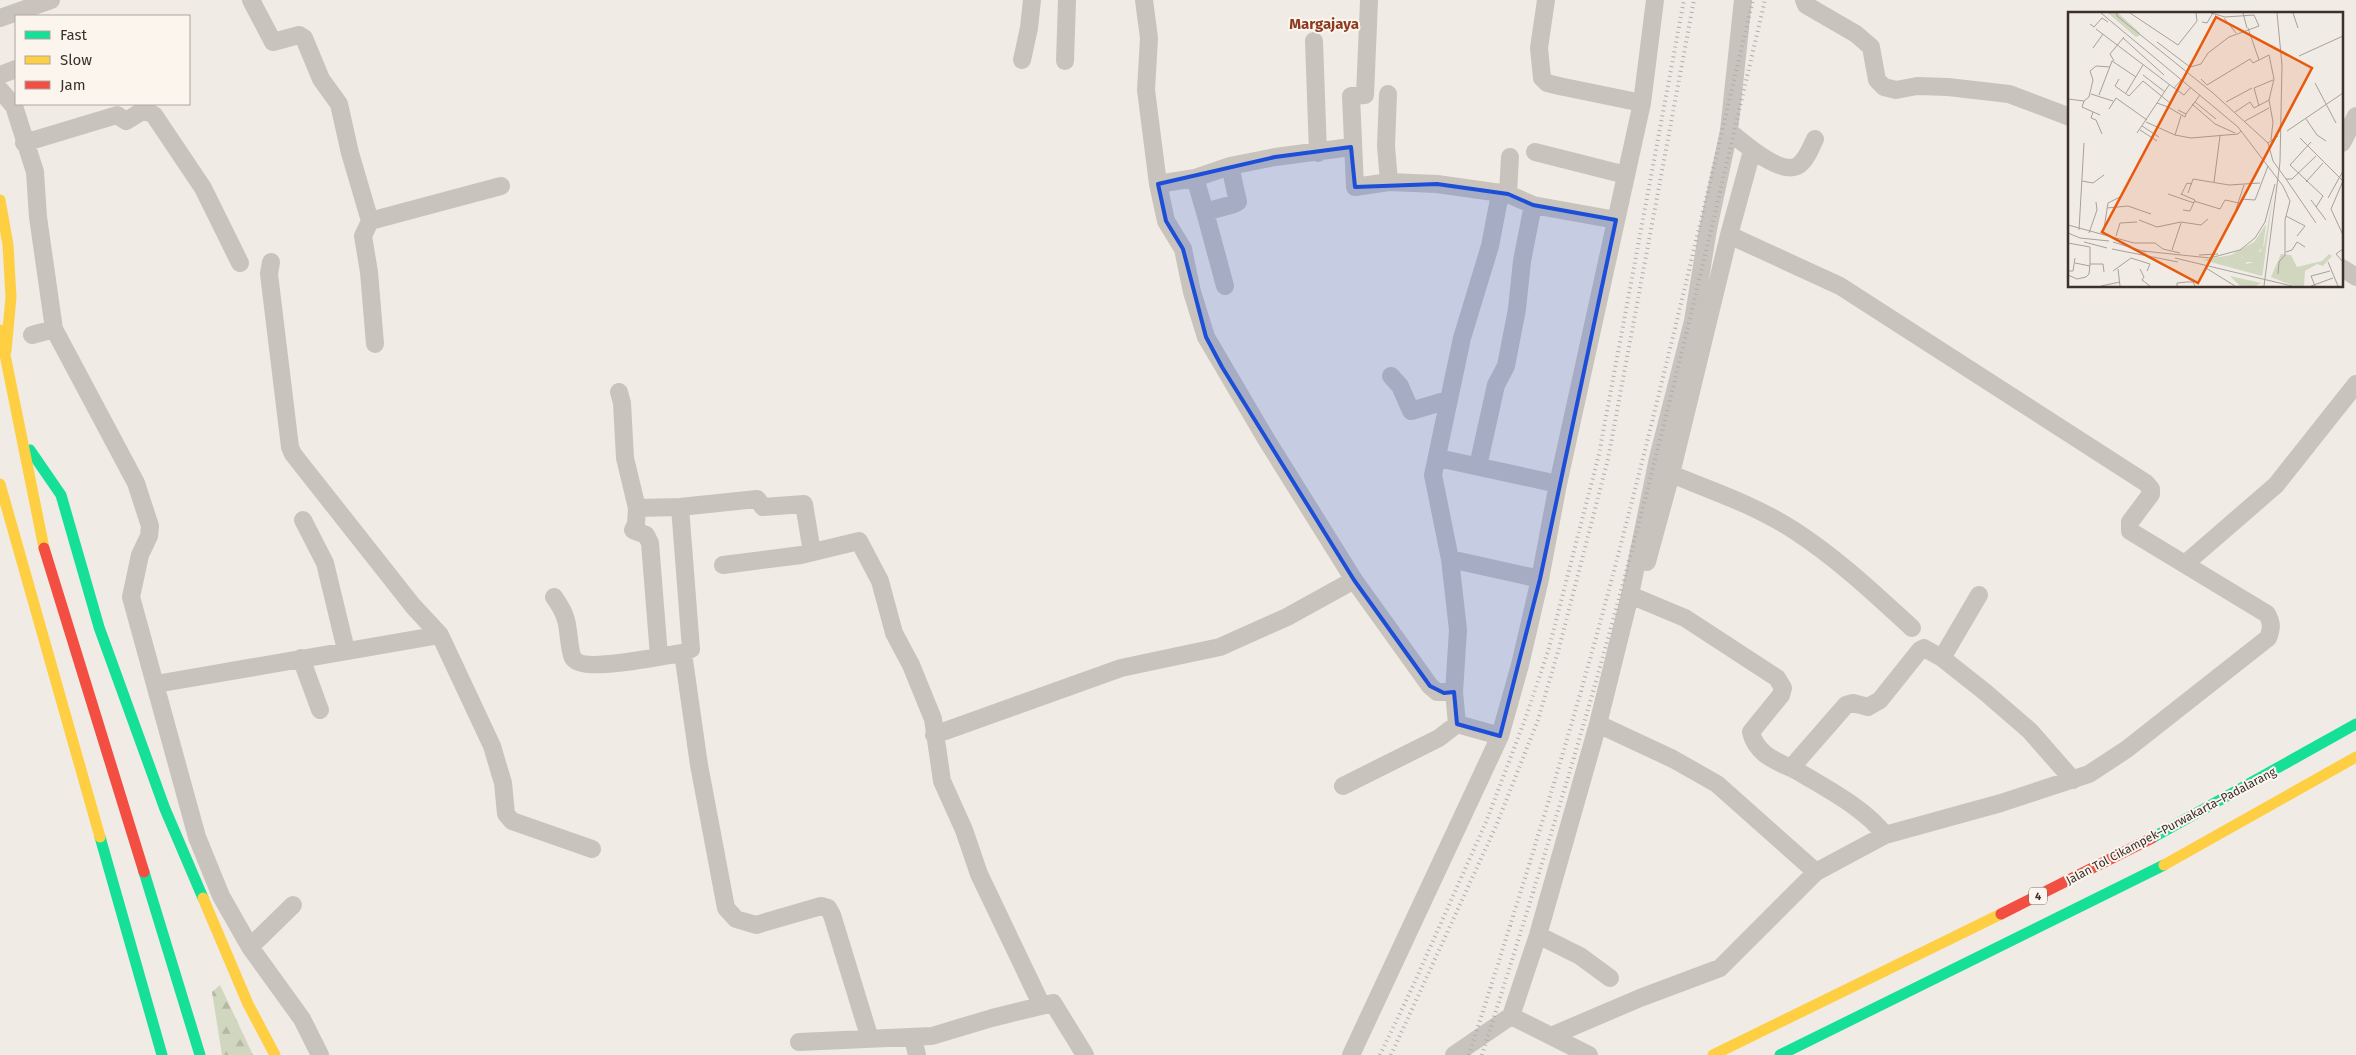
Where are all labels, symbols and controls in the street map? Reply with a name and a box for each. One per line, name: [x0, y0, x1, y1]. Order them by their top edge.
inset map: [2068, 12, 2344, 288]
legend: [15, 15, 190, 105]
district label: Margajaya: [1289, 15, 1359, 33]
text: Fast: [60, 26, 87, 44]
text: Slow: [60, 51, 92, 69]
text: Jam: [60, 76, 86, 94]
street label: Jalan Tol Cikampek–Purwakarta–Padalarang: [2064, 764, 2279, 888]
road number: 4: [2029, 888, 2047, 904]

